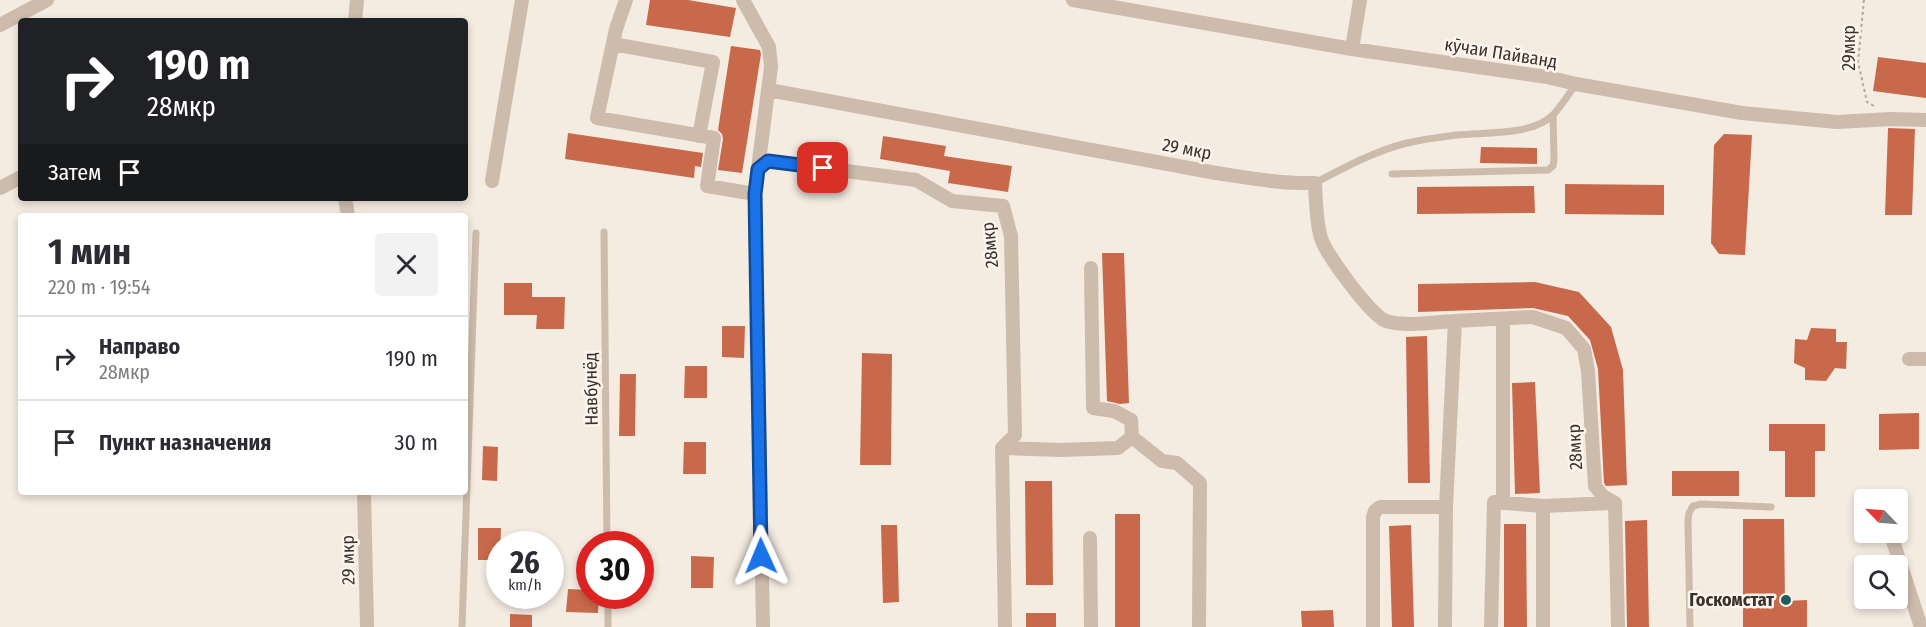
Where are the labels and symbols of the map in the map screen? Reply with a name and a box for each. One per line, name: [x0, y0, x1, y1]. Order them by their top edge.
street label: 29мкр: [1838, 25, 1860, 71]
street label: кӯчаи Пайванд: [1443, 33, 1559, 73]
street label: 29 мкр: [1160, 133, 1214, 165]
pin: [797, 142, 848, 193]
street label: 28мкр: [977, 221, 1003, 269]
street label: Навбунёд: [579, 352, 603, 426]
street label: 28мкр: [1563, 424, 1587, 470]
north arrow: [1854, 489, 1908, 543]
position arrow: [729, 524, 793, 588]
speed limit sign: 30: [576, 531, 654, 609]
street label: 29 мкр: [337, 535, 359, 585]
place label: Госкомстат: [1689, 589, 1774, 611]
marker: Госкомстат: [1779, 593, 1793, 607]

